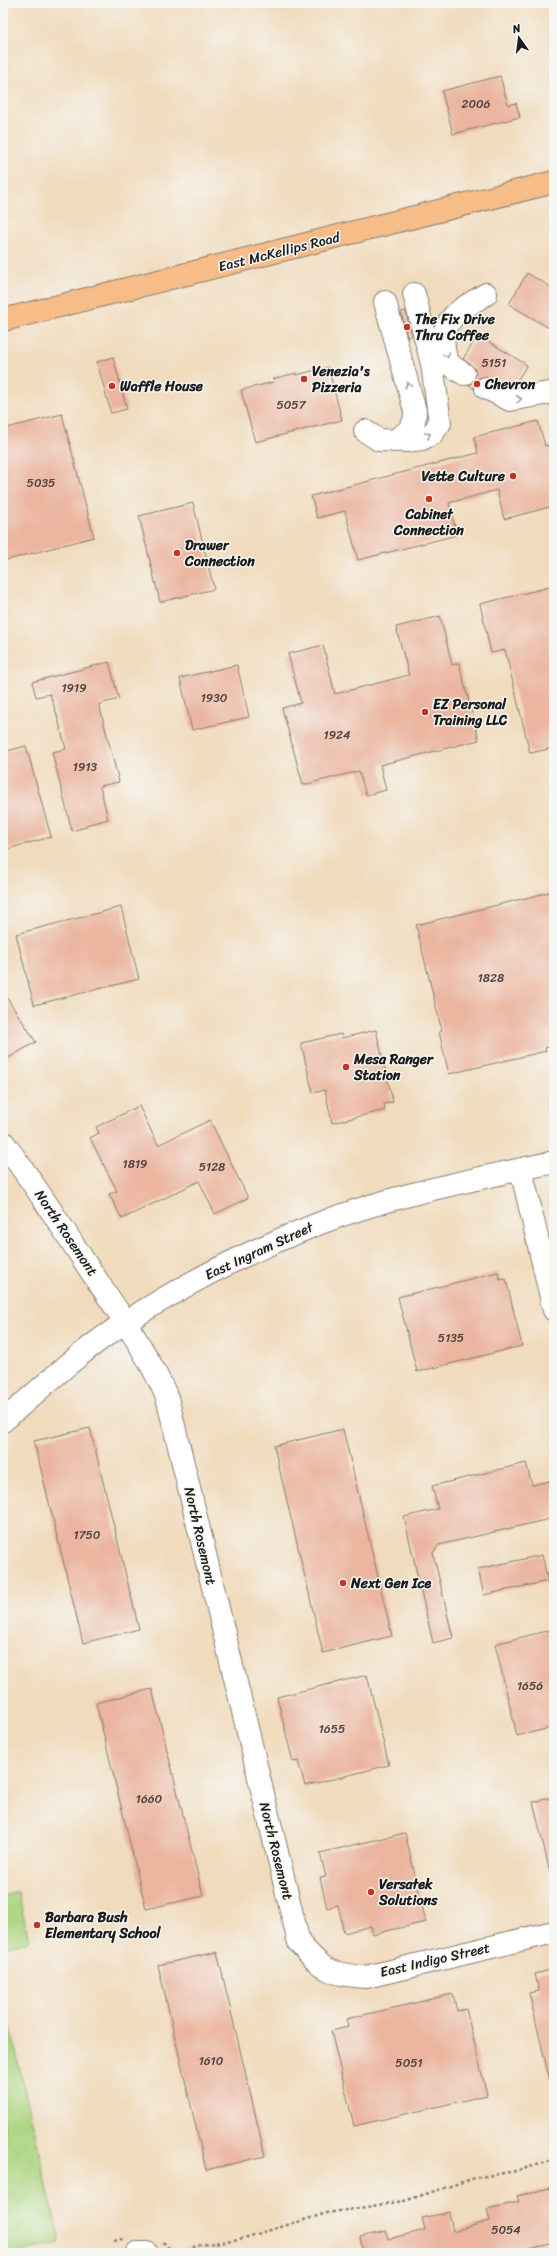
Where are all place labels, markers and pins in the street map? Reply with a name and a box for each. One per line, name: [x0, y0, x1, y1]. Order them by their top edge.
place label: The Fix Drive Thru Coffee: [415, 307, 496, 348]
marker: The Fix Drive Thru Coffee: [402, 322, 412, 332]
place label: Venezia's Pizzeria: [312, 359, 370, 400]
place label: Chevron: [484, 372, 536, 397]
place label: Waffle House: [120, 374, 204, 399]
marker: Venezia's Pizzeria: [299, 374, 309, 384]
marker: Chevron: [472, 379, 482, 389]
marker: Waffle House: [107, 381, 117, 391]
place label: Vette Culture: [421, 464, 506, 489]
marker: Vette Culture: [508, 471, 518, 481]
marker: Cabinet Connection: [424, 494, 434, 504]
place label: Cabinet Connection: [393, 502, 464, 543]
place label: Drawer Connection: [184, 533, 255, 574]
marker: Drawer Connection: [172, 548, 182, 558]
place label: EZ Personal Training LLC: [433, 692, 508, 733]
marker: EZ Personal Training LLC: [420, 707, 430, 717]
place label: Mesa Ranger Station: [353, 1047, 434, 1088]
marker: Mesa Ranger Station: [341, 1062, 351, 1072]
place label: Next Gen Ice: [350, 1571, 431, 1596]
marker: Next Gen Ice: [338, 1578, 348, 1588]
place label: Versatek Solutions: [378, 1872, 438, 1913]
marker: Versatek Solutions: [366, 1887, 376, 1897]
place label: Barbara Bush Elementary School: [45, 1905, 162, 1946]
marker: Barbara Bush Elementary School: [32, 1920, 42, 1930]

